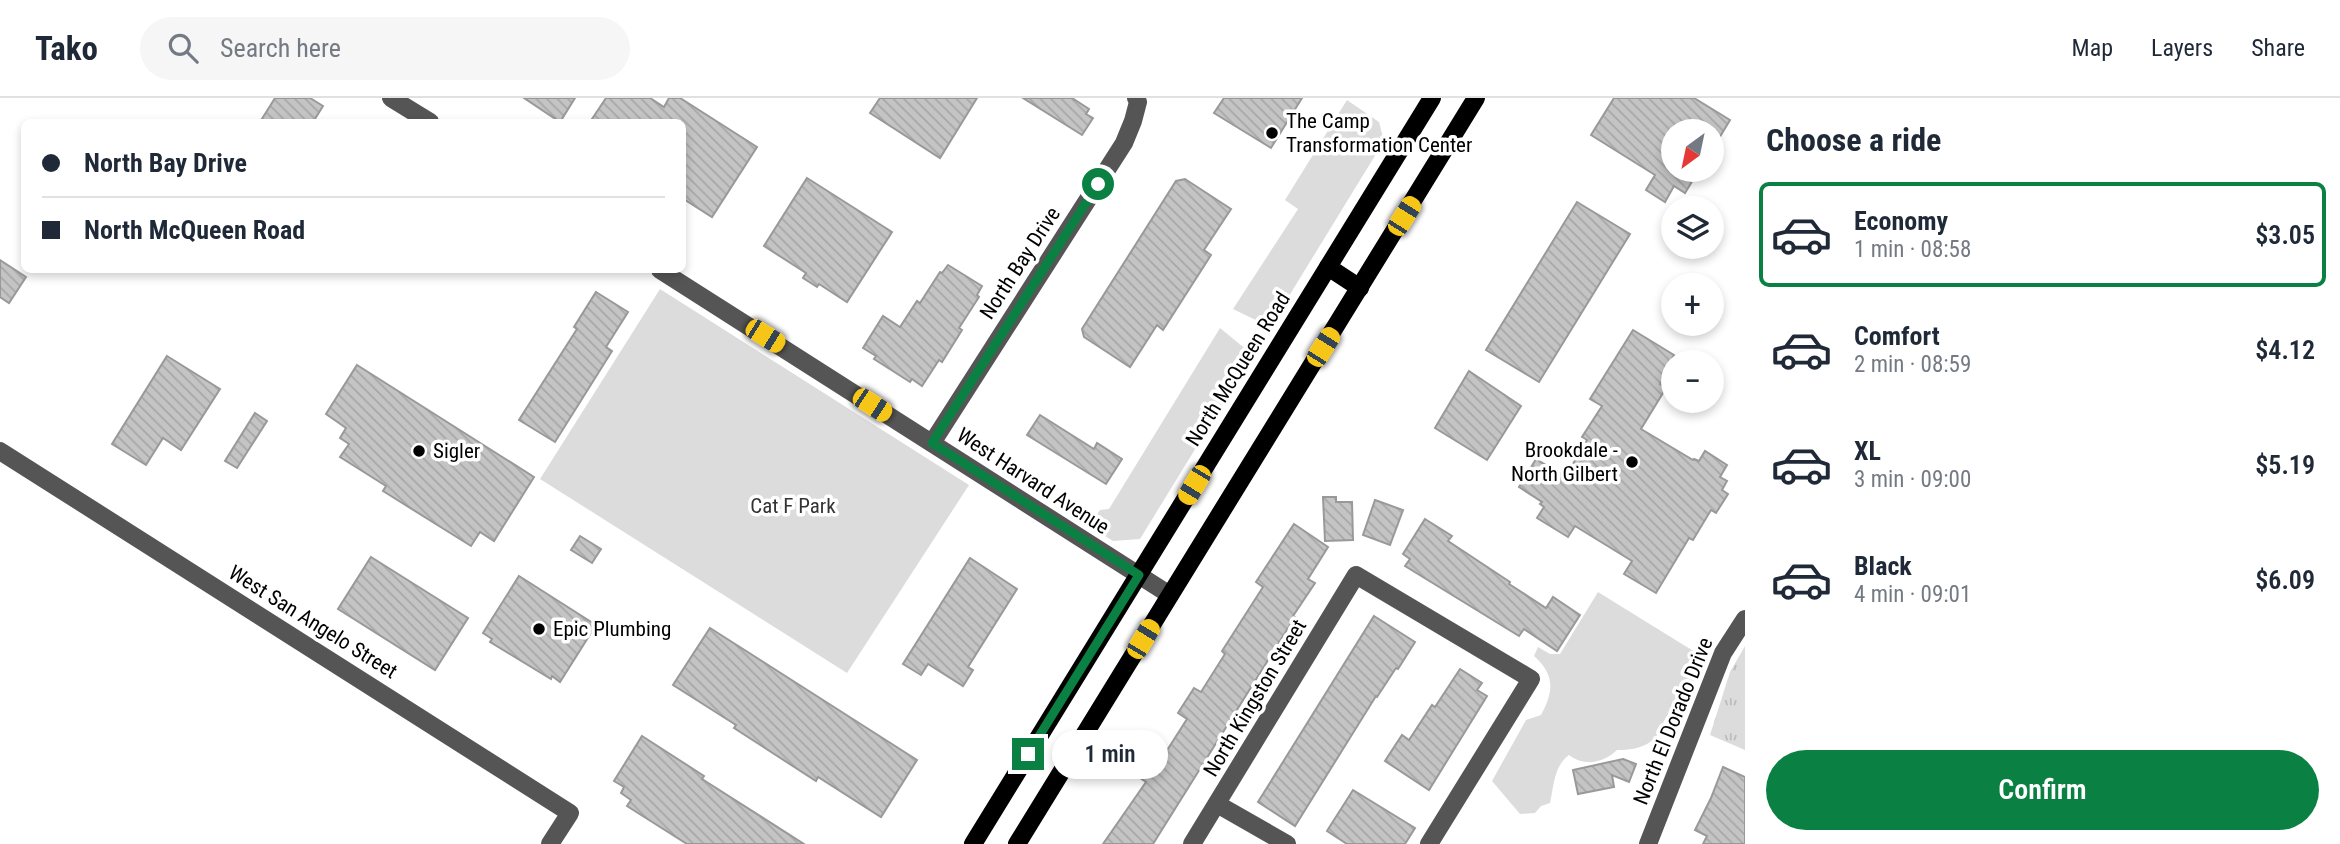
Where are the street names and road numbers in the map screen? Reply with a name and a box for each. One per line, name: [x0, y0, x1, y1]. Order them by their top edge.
street label: North Bay Drive: [975, 202, 1065, 323]
street label: North McQueen Road: [1181, 288, 1295, 450]
street label: West Harvard Avenue: [952, 423, 1114, 539]
street label: West San Angelo Street: [224, 560, 402, 684]
street label: North Kingston Street: [1199, 615, 1311, 781]
street label: North El Dorado Drive: [1629, 634, 1718, 808]

